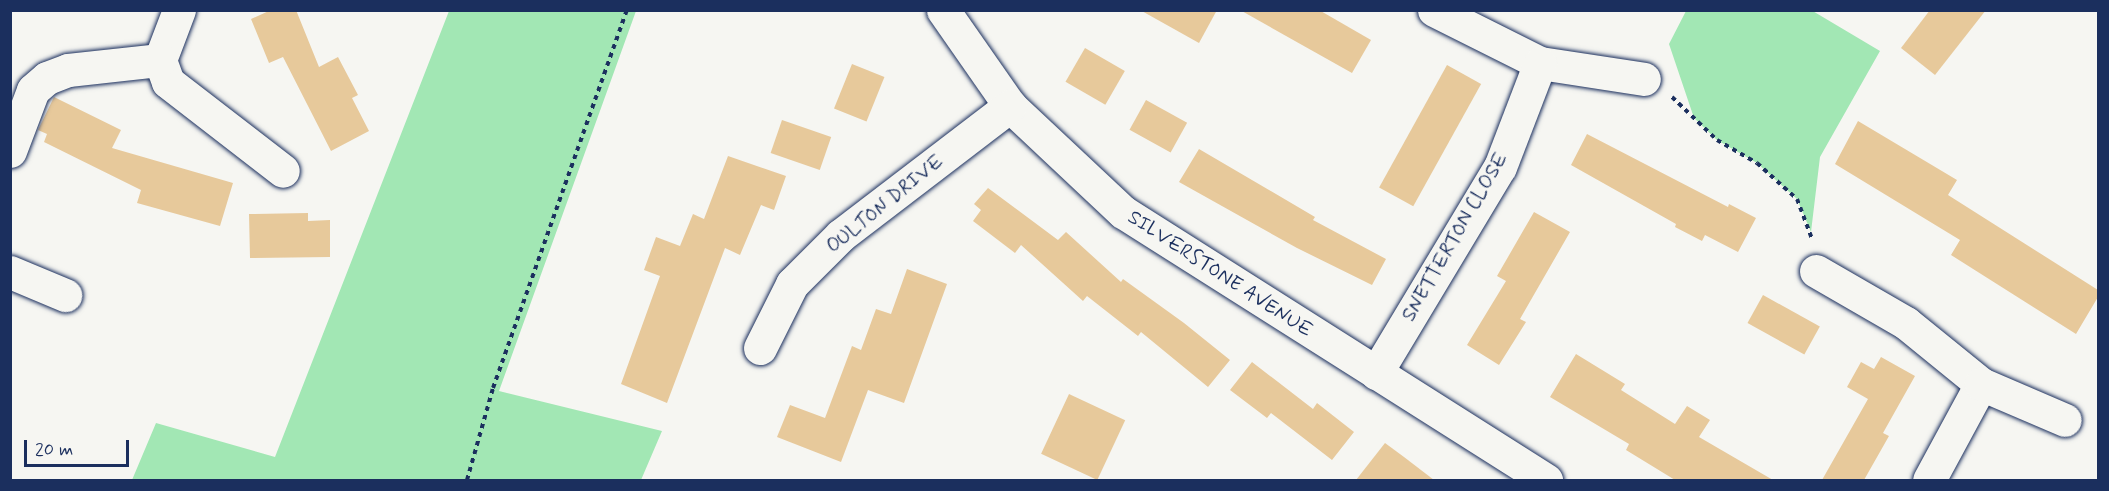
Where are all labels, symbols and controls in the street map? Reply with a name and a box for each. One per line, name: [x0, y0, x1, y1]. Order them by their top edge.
street label: SNETTERTON CLOSE: [1397, 148, 1513, 326]
street label: OULTON DRIVE: [822, 150, 948, 258]
street label: SILVERSTONE AVENUE: [1123, 205, 1317, 343]
scale bar: [27, 428, 132, 466]
text: 20 m: [35, 438, 73, 462]

